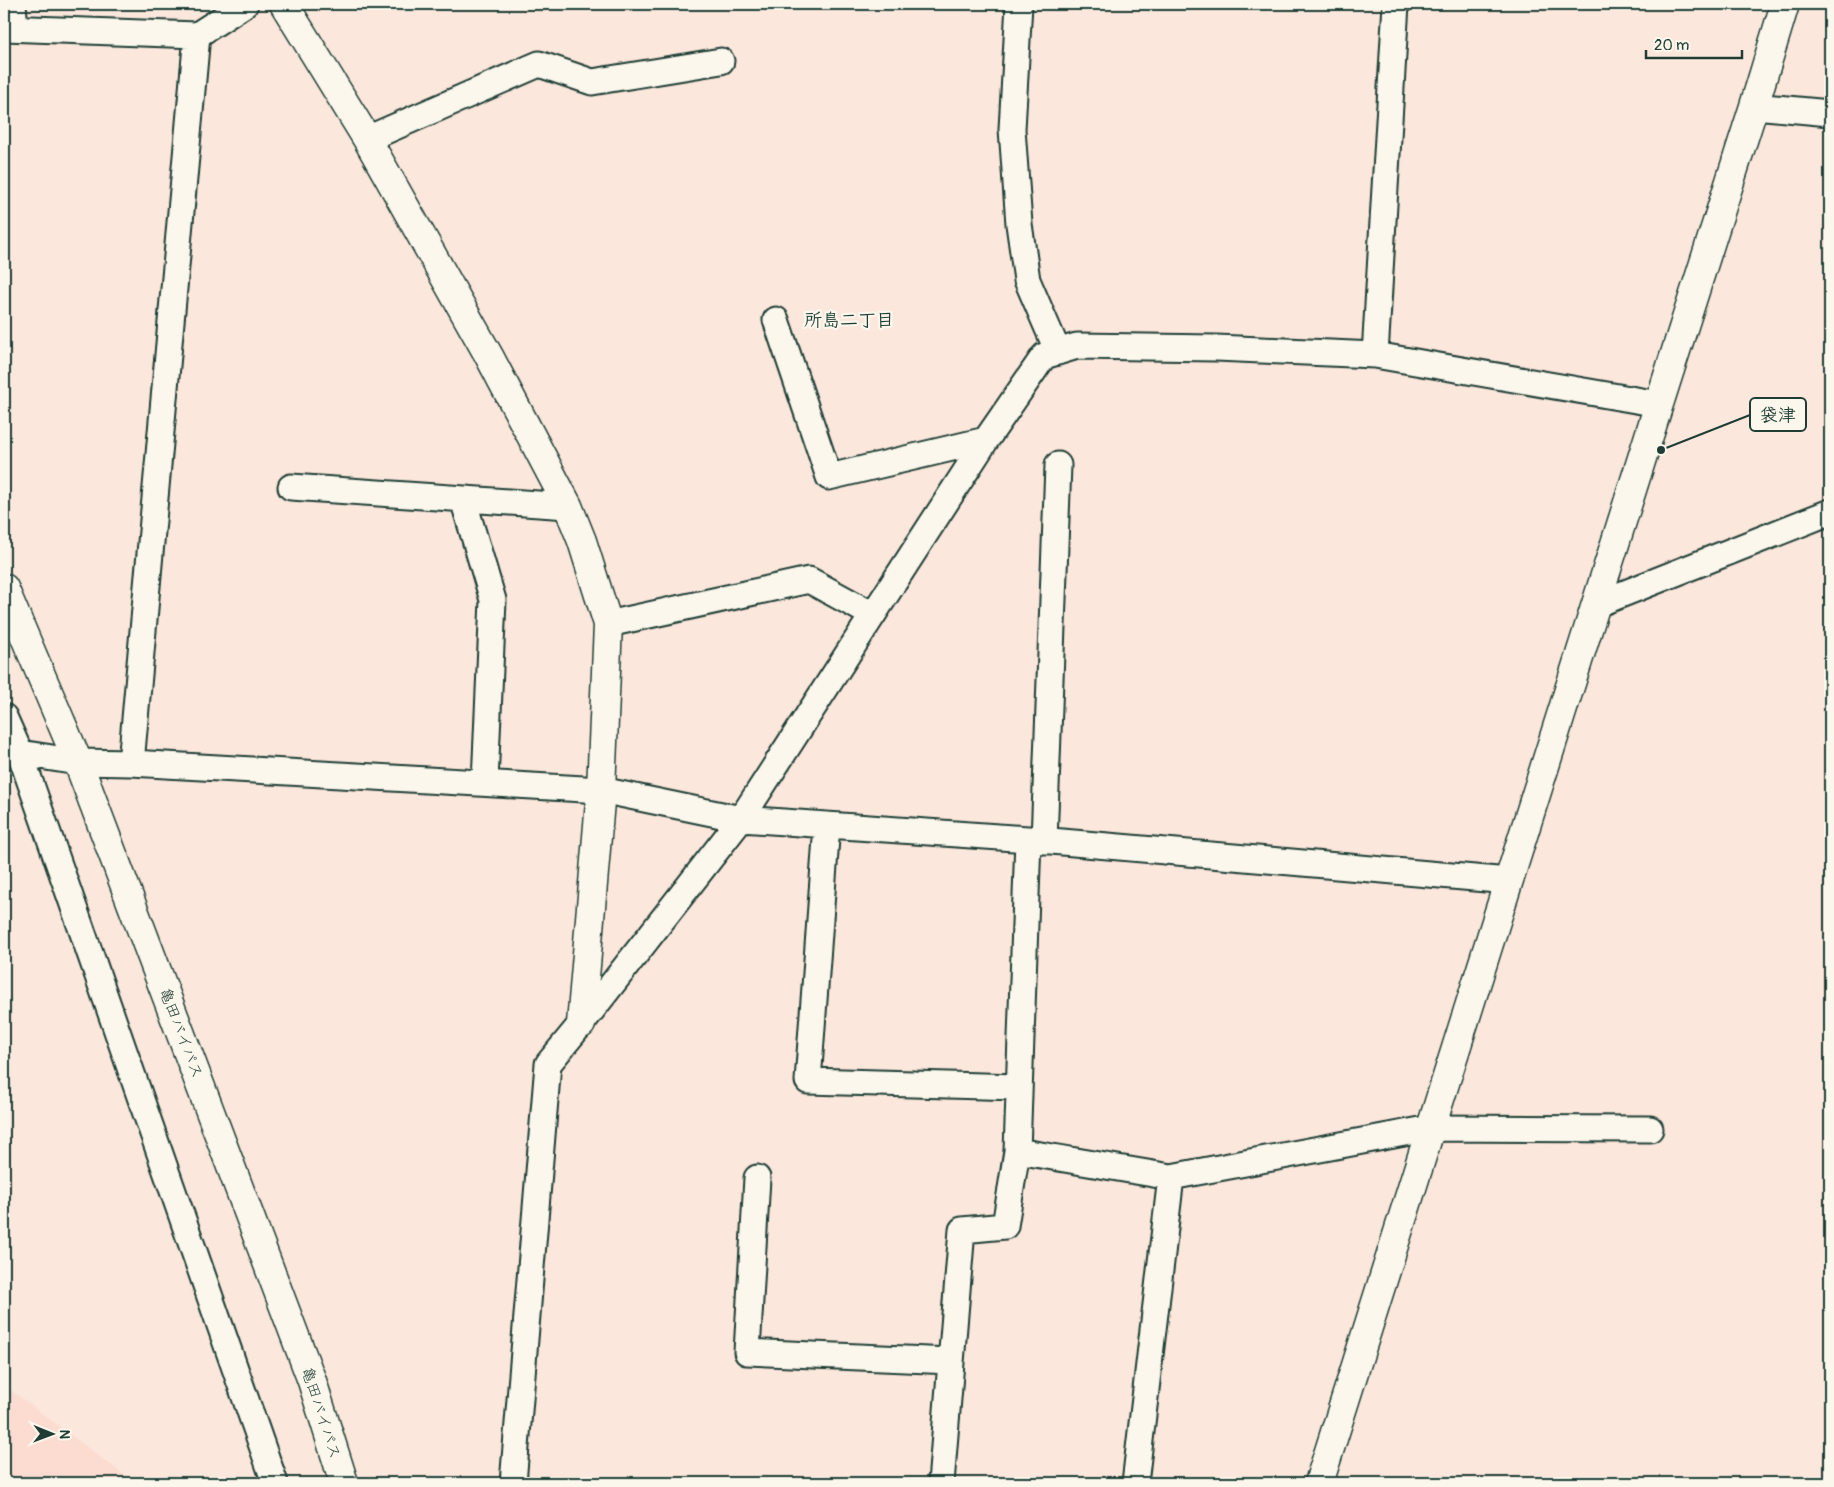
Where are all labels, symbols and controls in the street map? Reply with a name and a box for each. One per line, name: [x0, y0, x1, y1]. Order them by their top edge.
scale bar: [1646, 28, 1743, 60]
text: 20 m: [1654, 36, 1689, 55]
district label: 所島二丁目: [804, 309, 894, 332]
callout: 袋津: [1750, 398, 1806, 431]
text: 袋津: [1760, 404, 1796, 427]
street label: 亀田バイパス: [155, 985, 207, 1081]
street label: 亀田バイパス: [297, 1364, 345, 1462]
north arrow: [28, 1410, 78, 1460]
text: N: [56, 1429, 73, 1439]

